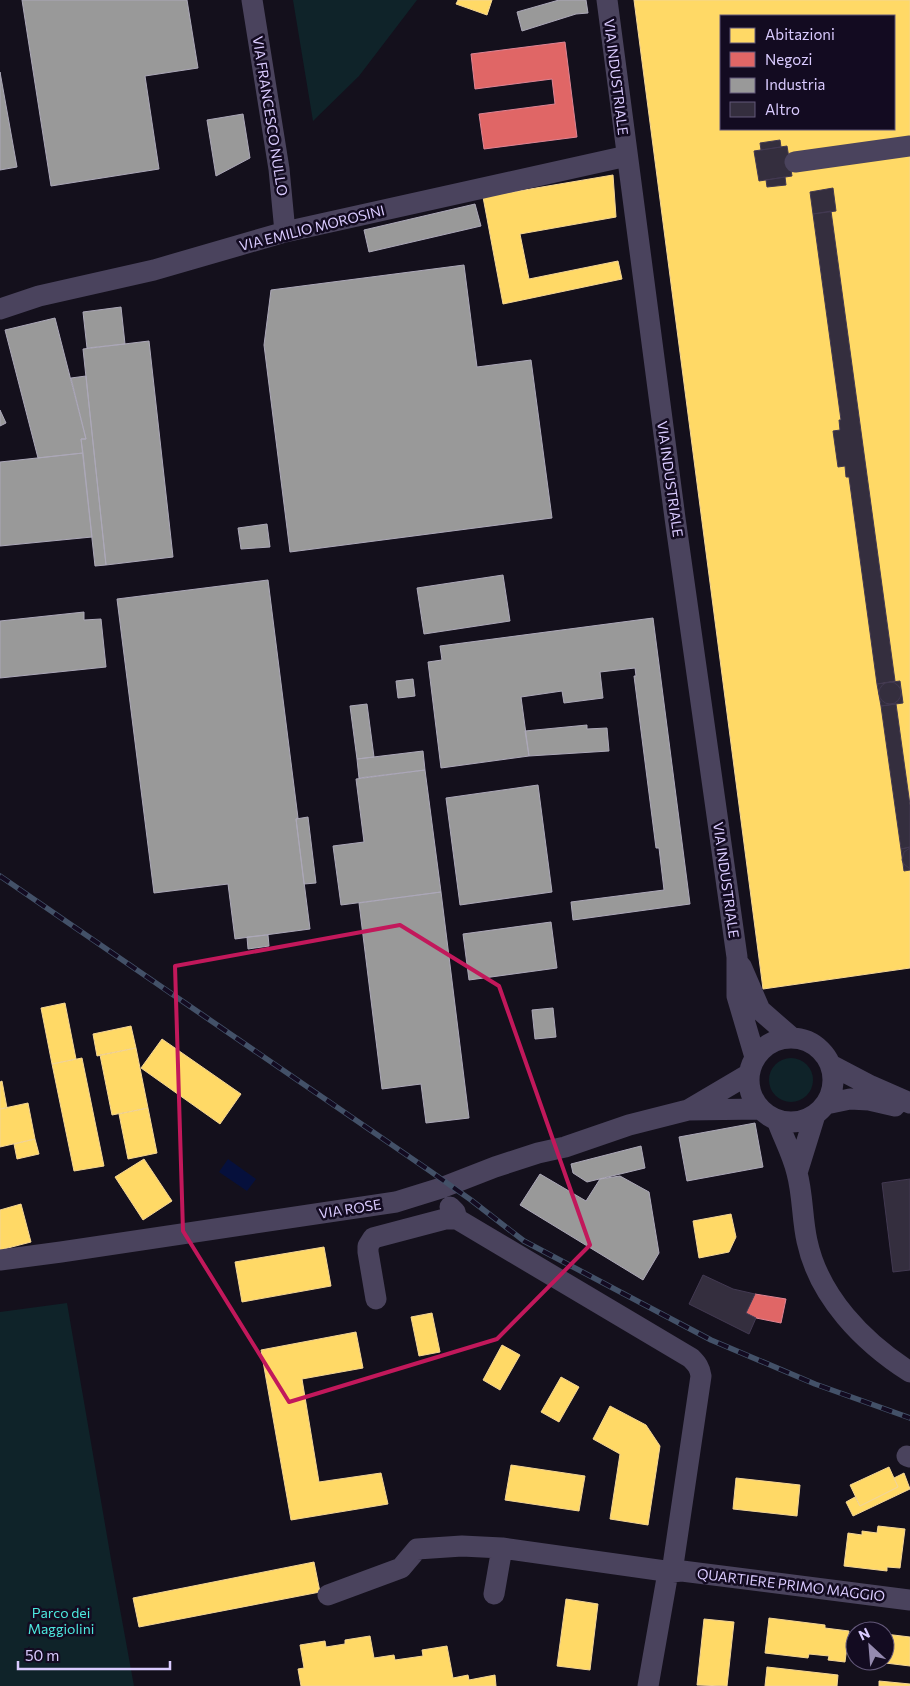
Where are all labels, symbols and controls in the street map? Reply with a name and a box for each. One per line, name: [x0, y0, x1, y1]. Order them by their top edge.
legend: [720, 15, 895, 130]
street label: VIA INDUSTRIALE: [601, 18, 632, 136]
text: Abitazioni: [765, 25, 835, 43]
street label: VIA FRANCESCO NULLO: [249, 35, 292, 197]
text: Negozi: [765, 50, 812, 68]
text: Industria: [765, 75, 825, 93]
text: Altro: [765, 100, 800, 118]
street label: VIA EMILIO MOROSINI: [237, 201, 386, 254]
street label: VIA INDUSTRIALE: [654, 420, 687, 538]
street label: VIA INDUSTRIALE: [710, 821, 743, 939]
street label: VIA ROSE: [317, 1195, 382, 1222]
street label: QUARTIERE PRIMO MAGGIO: [696, 1565, 886, 1604]
park label: Parco dei Maggiolini: [28, 1604, 94, 1637]
north arrow: [845, 1621, 895, 1671]
text: N: [856, 1624, 873, 1644]
scale bar: [18, 1638, 170, 1670]
text: 50 m: [25, 1646, 59, 1664]

